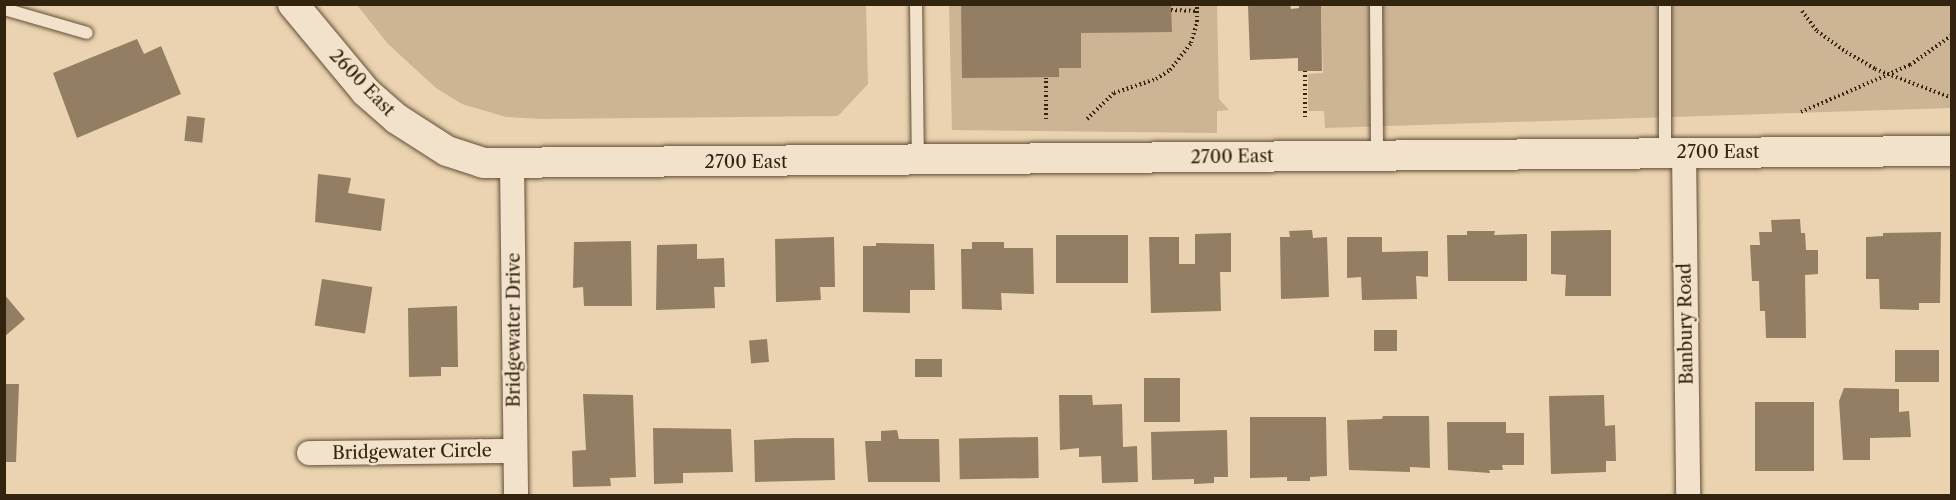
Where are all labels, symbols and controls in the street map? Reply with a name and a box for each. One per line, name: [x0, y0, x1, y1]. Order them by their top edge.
street label: 2600 East: [325, 45, 399, 121]
street label: 2700 East: [1677, 141, 1759, 163]
street label: 2700 East: [1190, 145, 1274, 169]
street label: 2700 East: [705, 151, 787, 173]
street label: Bridgewater Drive: [503, 252, 525, 408]
street label: Banbury Road: [1674, 263, 1698, 385]
street label: Bridgewater Circle: [332, 440, 492, 464]

